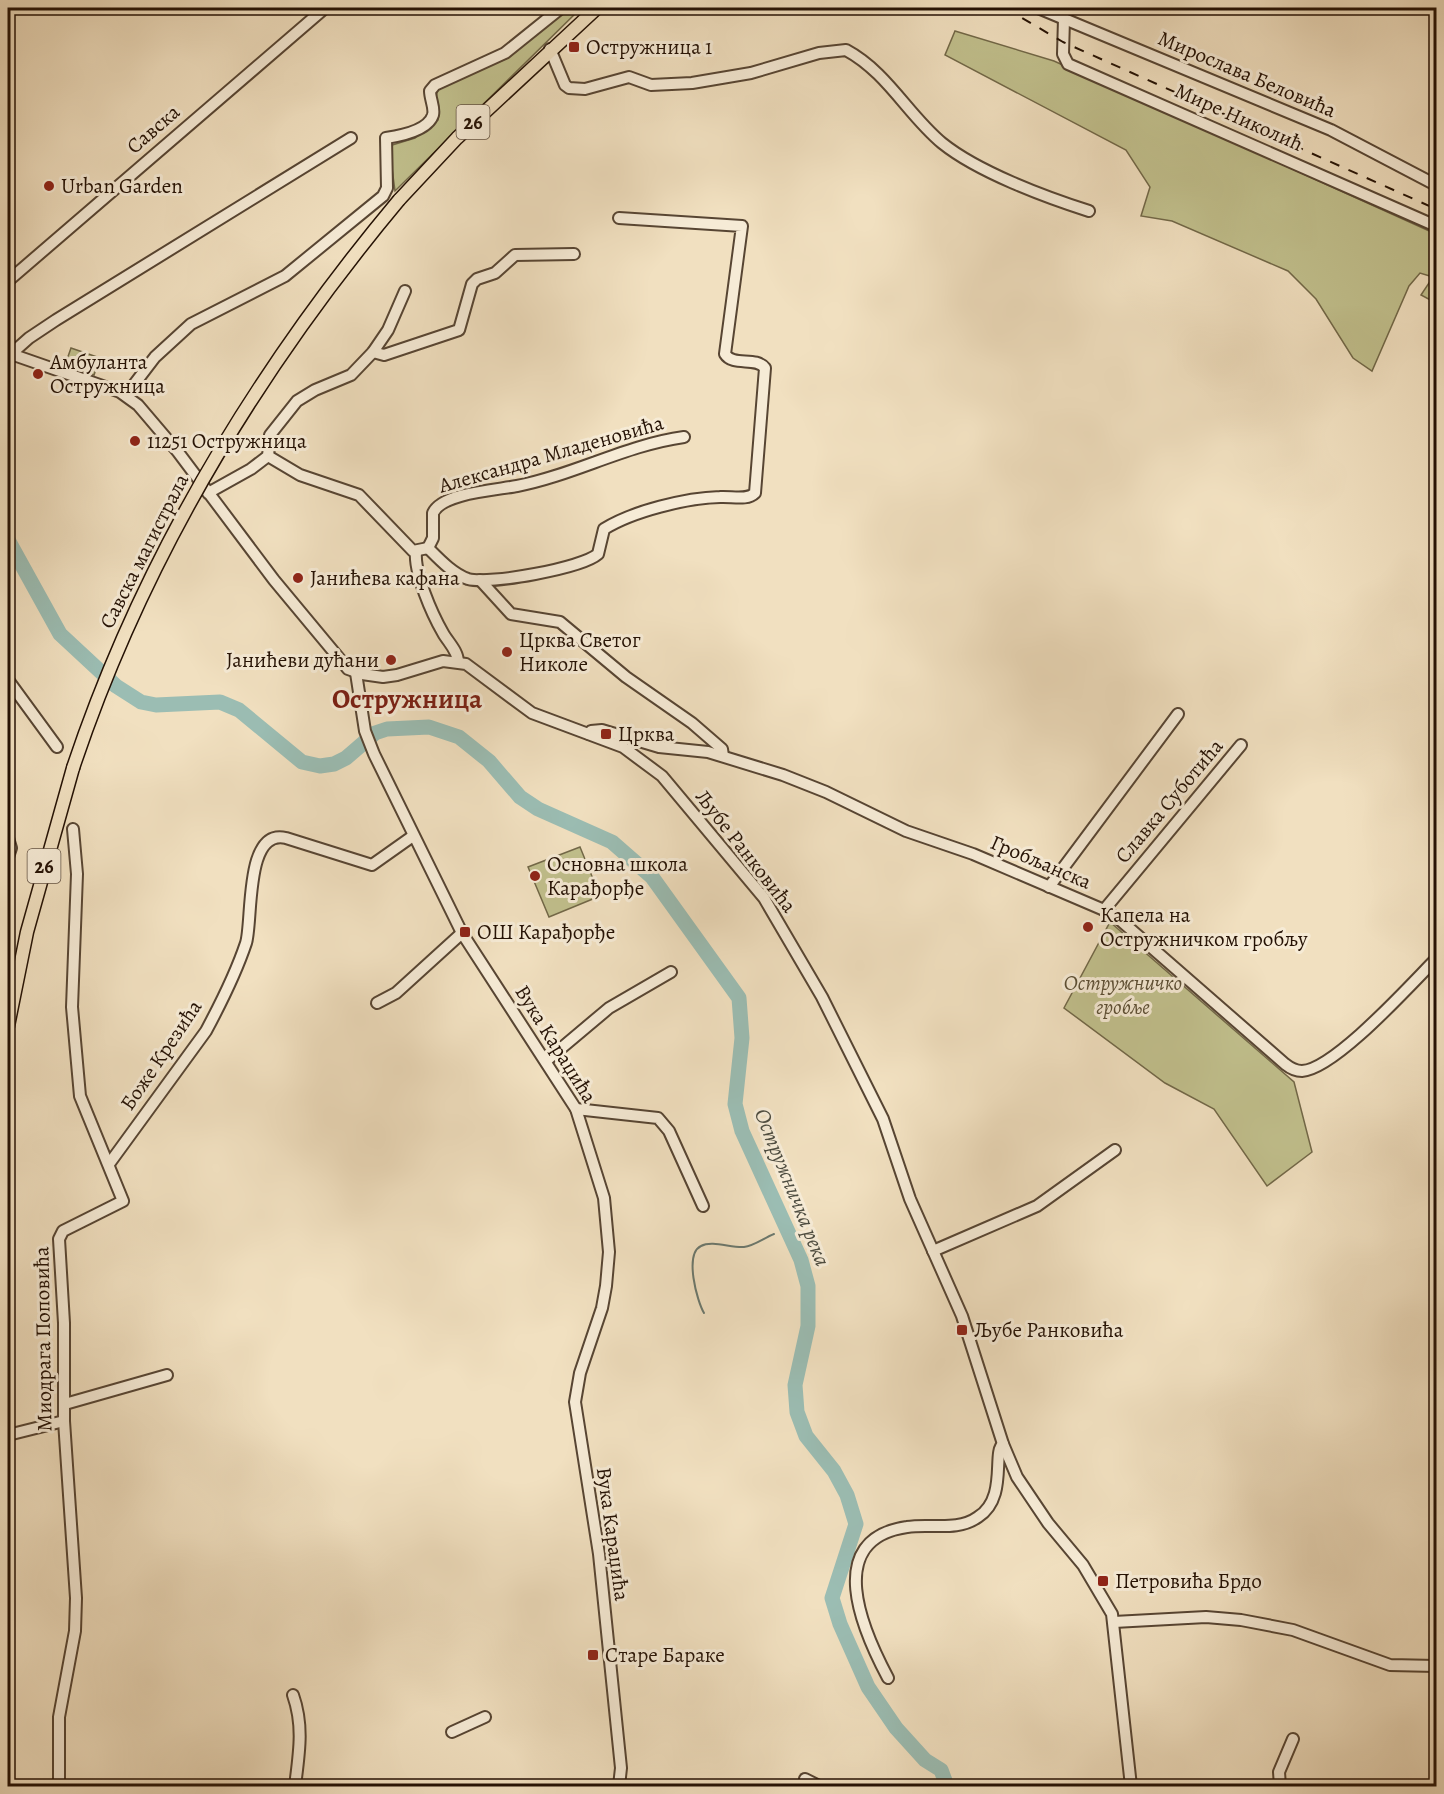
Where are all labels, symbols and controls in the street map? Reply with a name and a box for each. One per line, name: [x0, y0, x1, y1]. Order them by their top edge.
street label: Мирослава Беловића: [1154, 24, 1341, 124]
place label: Остружница 1: [586, 33, 712, 61]
marker: Остружница 1: [567, 40, 581, 54]
street label: Мире Николић: [1170, 76, 1308, 158]
street label: Савска: [120, 98, 186, 160]
road number: 26: [456, 105, 490, 139]
place label: Urban Garden: [61, 172, 183, 200]
marker: Urban Garden: [42, 179, 56, 193]
place label: Амбуланта Остружница: [49, 348, 165, 400]
marker: Амбуланта Остружница: [31, 367, 45, 381]
street label: Александра Младеновића: [434, 408, 667, 500]
place label: 11251 Остружница: [147, 427, 307, 455]
marker: 11251 Остружница: [128, 434, 142, 448]
street label: Савска магистрала: [93, 468, 195, 633]
place label: Јанићева кафана: [310, 564, 460, 592]
marker: Јанићева кафана: [291, 571, 305, 585]
place label: Црква Светог Николе: [519, 626, 641, 678]
marker: Црква Светог Николе: [500, 645, 514, 659]
place label: Јанићеви дућани: [226, 646, 379, 674]
marker: Јанићеви дућани: [384, 653, 398, 667]
district label: Остружница: [332, 681, 482, 717]
place label: Црква: [618, 720, 675, 748]
marker: Црква: [599, 727, 613, 741]
street label: Славка Суботића: [1109, 733, 1229, 869]
street label: Љубе Ранковића: [689, 783, 803, 919]
street label: Гробљанска: [986, 828, 1096, 896]
road number: 26: [28, 849, 60, 883]
place label: Основна школа Карађорђе: [547, 850, 688, 902]
marker: Основна школа Карађорђе: [528, 869, 542, 883]
place label: Капела на Остружничком гробљу: [1100, 901, 1308, 953]
place label: ОШ Карађорђе: [477, 918, 615, 946]
marker: Капела на Остружничком гробљу: [1081, 920, 1095, 934]
marker: ОШ Карађорђе: [458, 925, 472, 939]
park label: Остружничко гробље: [1064, 969, 1182, 1021]
street label: Вука Караџића: [508, 979, 604, 1109]
street label: Боже Крезића: [114, 994, 208, 1116]
water label: Остружничка река: [747, 1104, 837, 1271]
street label: Миодрага Поповића: [27, 1246, 59, 1432]
place label: Љубе Ранковића: [974, 1316, 1124, 1344]
marker: Љубе Ранковића: [955, 1323, 969, 1337]
street label: Вука Караџића: [590, 1465, 636, 1603]
place label: Петровића Брдо: [1115, 1567, 1262, 1595]
marker: Петровића Брдо: [1096, 1574, 1110, 1588]
place label: Старе Бараке: [605, 1641, 725, 1669]
marker: Старе Бараке: [586, 1648, 600, 1662]

